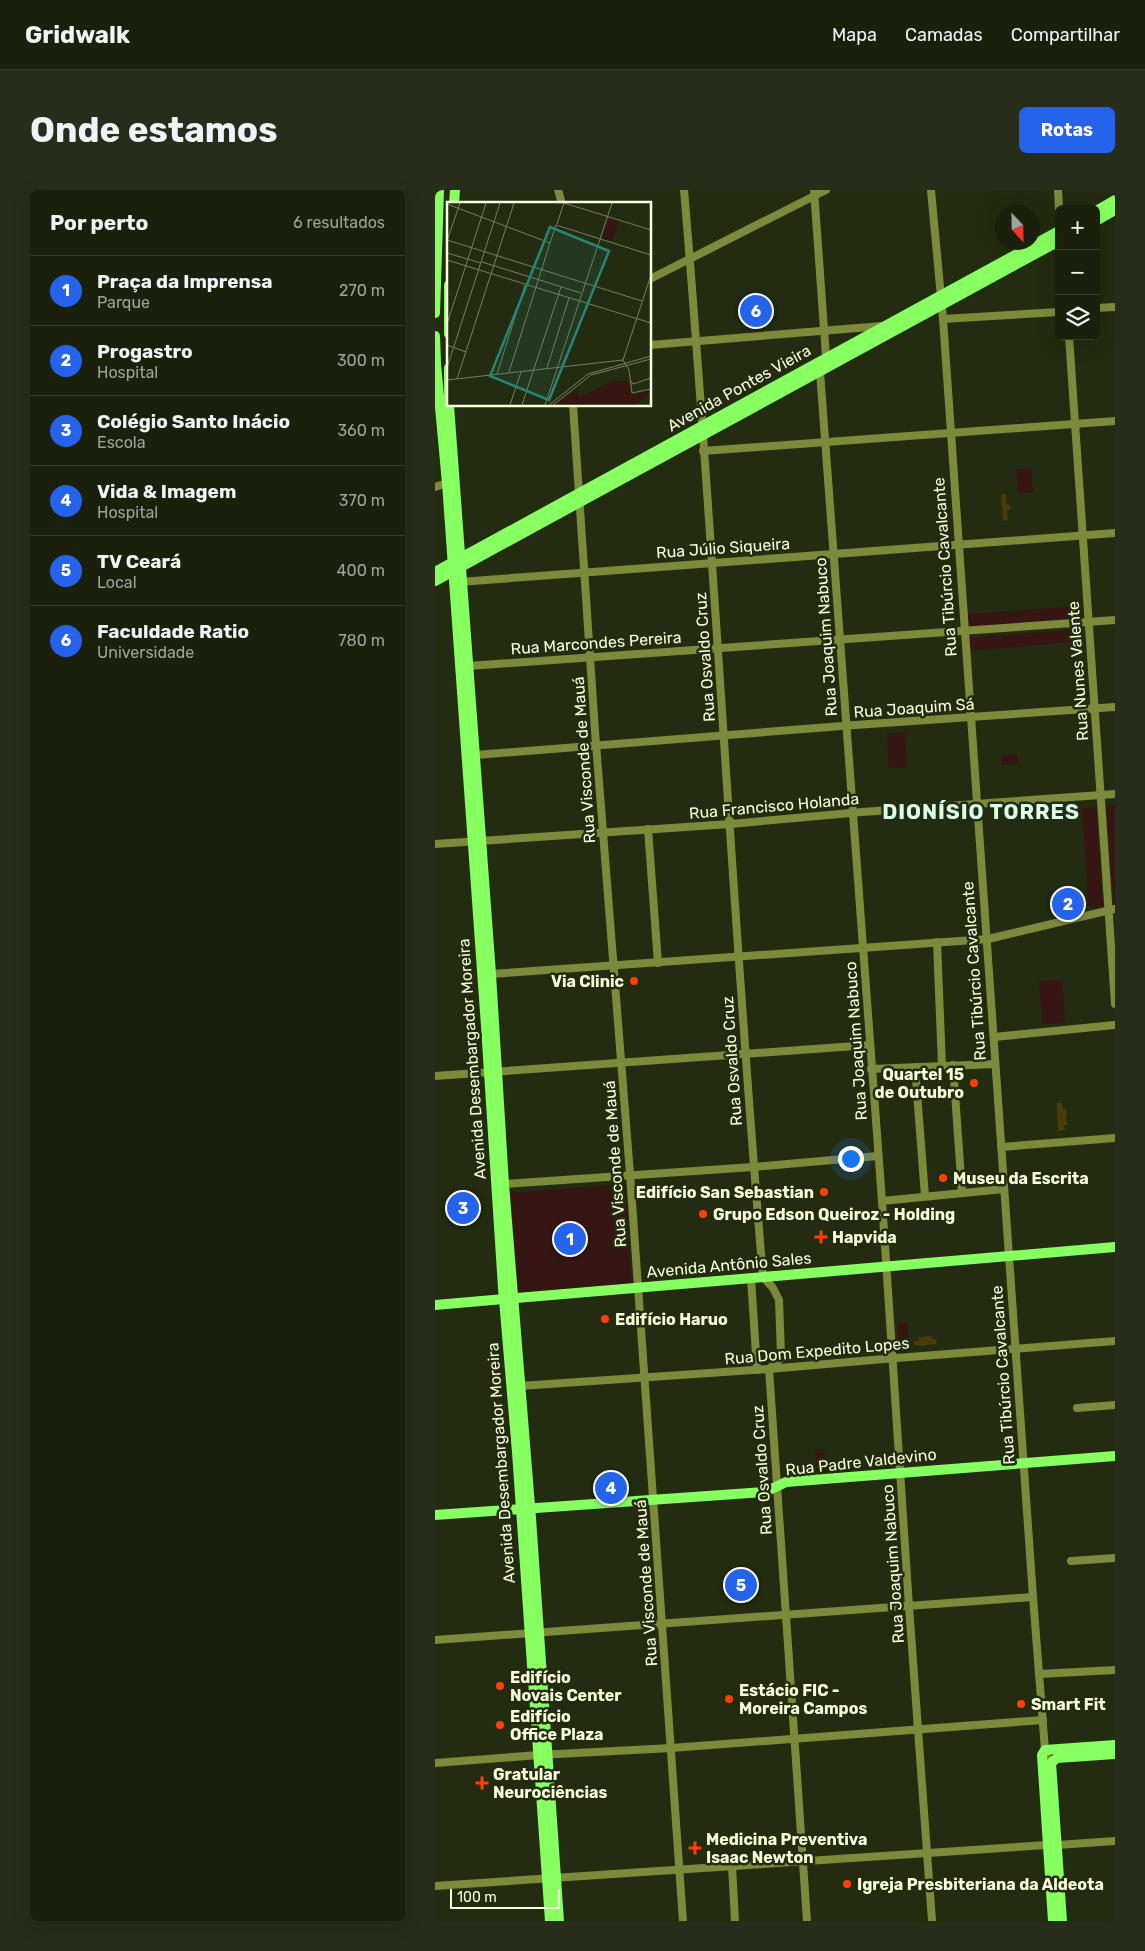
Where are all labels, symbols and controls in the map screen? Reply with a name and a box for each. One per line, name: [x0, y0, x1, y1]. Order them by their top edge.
text: Gridwalk: [25, 21, 130, 49]
text: Mapa: [832, 24, 877, 46]
text: Camadas: [905, 24, 983, 46]
text: Compartilhar: [1011, 24, 1120, 46]
button: Rotas: [1019, 107, 1115, 153]
text: Onde estamos: [30, 109, 278, 151]
inset map: [447, 202, 651, 406]
north arrow: [995, 205, 1040, 250]
map controls: [1055, 205, 1100, 340]
button: +: [1055, 205, 1100, 250]
text: Por perto: [50, 210, 148, 235]
text: 6 resultados: [293, 213, 385, 232]
button: −: [1055, 250, 1100, 295]
text: Praça da Imprensa: [97, 270, 273, 293]
text: 1: [62, 281, 70, 300]
text: 270 m: [339, 281, 385, 300]
pin: 6: [740, 292, 772, 330]
text: Parque: [97, 293, 150, 312]
button: layers: [1055, 295, 1100, 340]
text: Progastro: [97, 340, 193, 363]
street label: Avenida Pontes Vieira: [664, 341, 814, 435]
text: 2: [61, 351, 71, 370]
text: 300 m: [337, 351, 385, 370]
text: Hospital: [97, 363, 158, 382]
text: Colégio Santo Inácio: [97, 410, 290, 433]
text: 3: [61, 421, 71, 440]
text: 360 m: [337, 421, 385, 440]
text: Escola: [97, 433, 146, 452]
street label: Rua Tibúrcio Cavalcante: [929, 477, 961, 657]
text: Vida & Imagem: [97, 480, 236, 503]
text: 4: [61, 491, 71, 510]
text: 370 m: [339, 491, 385, 510]
text: Hospital: [97, 503, 158, 522]
street label: Rua Júlio Siqueira: [655, 534, 791, 562]
text: TV Ceará: [97, 550, 181, 573]
street label: Rua Joaquim Nabuco: [811, 557, 841, 717]
text: 5: [61, 561, 71, 580]
text: 400 m: [337, 561, 385, 580]
text: Local: [97, 573, 137, 592]
street label: Rua Osvaldo Cruz: [691, 592, 719, 722]
street label: Rua Nunes Valente: [1064, 600, 1092, 741]
text: Faculdade Ratio: [97, 620, 249, 643]
street label: Rua Marcondes Pereira: [510, 628, 682, 658]
text: 6: [61, 631, 71, 650]
text: 780 m: [338, 631, 385, 650]
text: Universidade: [97, 643, 194, 662]
street label: Rua Visconde de Mauá: [569, 676, 599, 844]
street label: Rua Joaquim Sá: [853, 694, 975, 722]
street label: Rua Francisco Holanda: [688, 789, 860, 823]
district label: DIONÍSIO TORRES: [882, 799, 1080, 824]
street label: Rua Tibúrcio Cavalcante: [958, 881, 990, 1061]
pin: 2: [1052, 885, 1084, 923]
street label: Avenida Desembargador Moreira: [454, 938, 490, 1180]
street label: Rua Joaquim Nabuco: [841, 961, 871, 1121]
place label: Via Clinic: [551, 972, 624, 991]
marker: Via Clinic: [628, 975, 640, 987]
street label: Rua Osvaldo Cruz: [718, 996, 746, 1126]
place label: Quartel 15 de Outubro: [875, 1065, 964, 1102]
marker: Quartel 15 de Outubro: [968, 1077, 980, 1089]
street label: Rua Visconde de Mauá: [600, 1080, 630, 1248]
your location: [838, 1146, 864, 1172]
place label: Museu da Escrita: [953, 1169, 1089, 1188]
marker: Museu da Escrita: [937, 1172, 949, 1184]
place label: Edifício San Sebastian: [636, 1183, 814, 1202]
marker: Edifício San Sebastian: [818, 1186, 830, 1198]
pin: 3: [447, 1189, 479, 1227]
place label: Grupo Edson Queiroz - Holding: [713, 1205, 955, 1224]
marker: Grupo Edson Queiroz - Holding: [697, 1208, 709, 1220]
pin: 1: [554, 1220, 586, 1258]
place label: Hapvida: [832, 1228, 897, 1247]
marker: Hapvida: [814, 1230, 828, 1244]
street label: Avenida Antônio Sales: [646, 1248, 812, 1282]
street label: Rua Tibúrcio Cavalcante: [987, 1285, 1019, 1465]
place label: Edifício Haruo: [615, 1310, 728, 1329]
marker: Edifício Haruo: [599, 1313, 611, 1325]
street label: Rua Dom Expedito Lopes: [724, 1333, 910, 1369]
street label: Avenida Desembargador Moreira: [483, 1342, 519, 1584]
street label: Rua Osvaldo Cruz: [748, 1405, 776, 1535]
street label: Rua Padre Valdevino: [785, 1445, 937, 1479]
pin: 4: [595, 1469, 627, 1507]
street label: Rua Joaquim Nabuco: [878, 1484, 908, 1644]
street label: Rua Visconde de Mauá: [631, 1499, 661, 1667]
pin: 5: [725, 1566, 757, 1604]
place label: Edifício Novais Center: [510, 1668, 622, 1705]
marker: Edifício Novais Center: [494, 1680, 506, 1692]
place label: Estácio FIC - Moreira Campos: [739, 1681, 867, 1718]
marker: Estácio FIC - Moreira Campos: [723, 1693, 735, 1705]
place label: Smart Fit: [1031, 1695, 1106, 1714]
marker: Smart Fit: [1015, 1698, 1027, 1710]
place label: Edifício Office Plaza: [510, 1707, 604, 1744]
marker: Edifício Office Plaza: [494, 1719, 506, 1731]
place label: Gratular Neurociências: [493, 1765, 607, 1802]
marker: Gratular Neurociências: [475, 1776, 489, 1790]
place label: Medicina Preventiva Isaac Newton: [706, 1830, 867, 1867]
marker: Medicina Preventiva Isaac Newton: [688, 1841, 702, 1855]
place label: Igreja Presbiteriana da Aldeota: [857, 1875, 1104, 1894]
marker: Igreja Presbiteriana da Aldeota: [841, 1878, 853, 1890]
scale bar: [450, 1886, 560, 1909]
text: 100 m: [457, 1889, 497, 1906]

